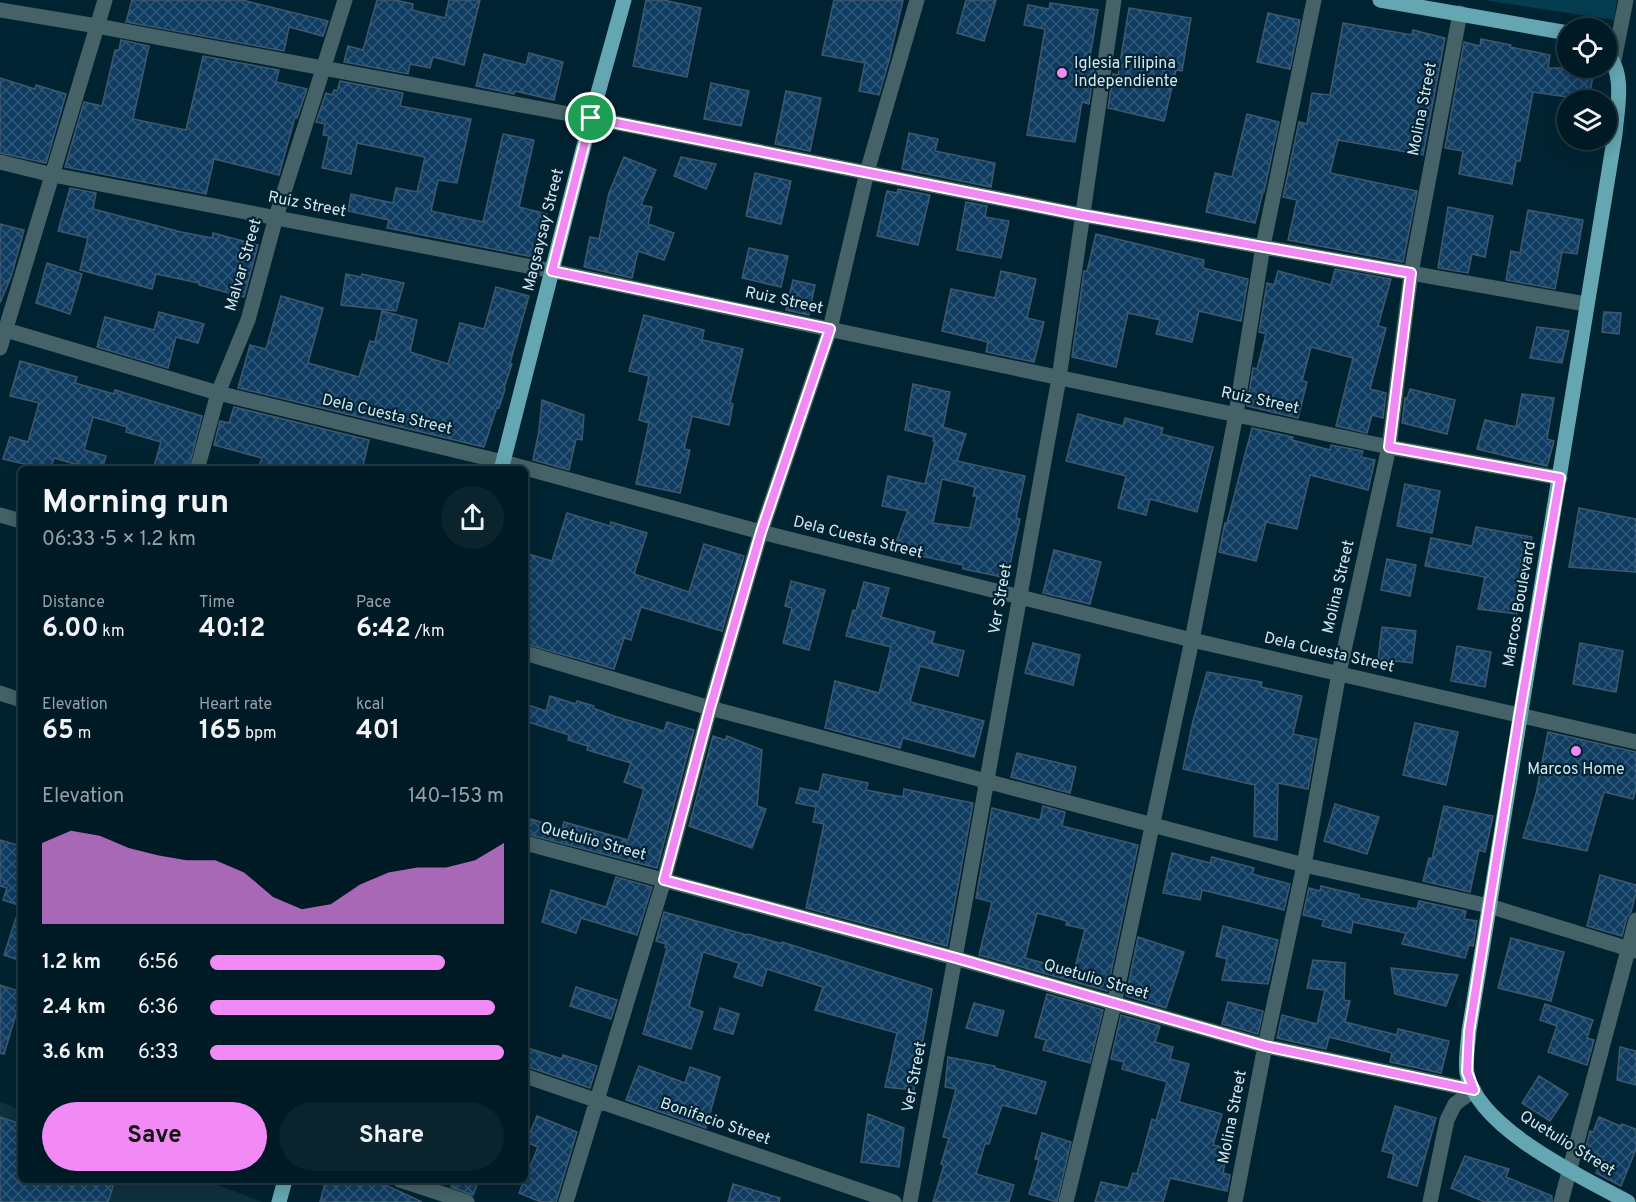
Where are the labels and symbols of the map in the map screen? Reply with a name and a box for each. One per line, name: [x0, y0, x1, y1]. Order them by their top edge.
place label: Iglesia Filipina Independiente: [1074, 54, 1178, 92]
street label: Molina Street: [1404, 60, 1442, 158]
marker: Iglesia Filipina Independiente: [1055, 66, 1069, 80]
pin: [565, 92, 616, 143]
street label: Magsaysay Street: [519, 166, 569, 294]
street label: Ruiz Street: [266, 188, 348, 222]
street label: Malvar Street: [221, 216, 267, 314]
street label: Ruiz Street: [743, 283, 825, 319]
street label: Ruiz Street: [1219, 383, 1301, 419]
street label: Dela Cuesta Street: [320, 390, 454, 440]
street label: Dela Cuesta Street: [791, 512, 925, 564]
street label: Molina Street: [1319, 538, 1359, 636]
street label: Marcos Boulevard: [1499, 540, 1541, 668]
street label: Ver Street: [985, 562, 1017, 636]
street label: Dela Cuesta Street: [1262, 628, 1396, 678]
marker: Marcos Home: [1569, 744, 1583, 758]
place label: Marcos Home: [1527, 760, 1625, 780]
street label: Quetulio Street: [538, 818, 648, 866]
street label: Quetulio Street: [1041, 955, 1151, 1005]
street label: Ver Street: [898, 1040, 932, 1114]
street label: Molina Street: [1214, 1068, 1252, 1166]
street label: Bonifacio Street: [657, 1094, 773, 1150]
street label: Quetulio Street: [1516, 1107, 1618, 1181]

